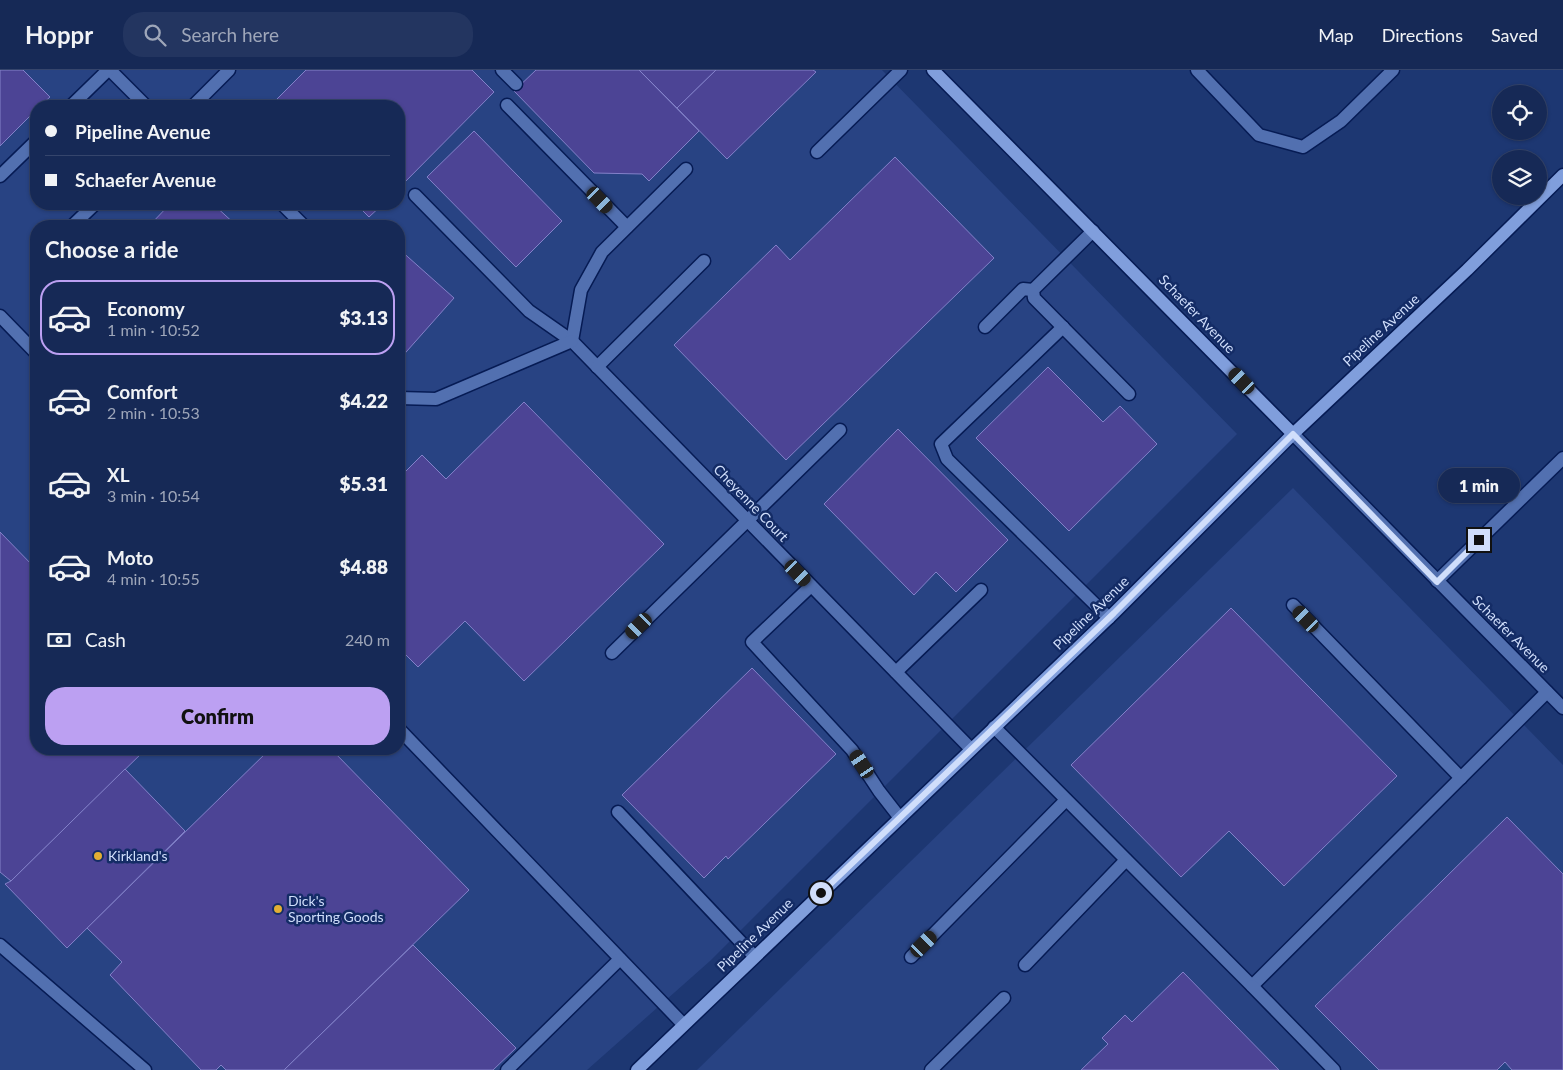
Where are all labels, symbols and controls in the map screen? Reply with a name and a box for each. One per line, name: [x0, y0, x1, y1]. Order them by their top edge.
search box: [123, 12, 473, 57]
text: Hoppr: [25, 20, 93, 49]
icon: search: [141, 21, 169, 49]
text: Search here: [181, 23, 279, 46]
text: Map: [1318, 24, 1354, 46]
text: Directions: [1382, 24, 1463, 46]
text: Saved: [1491, 24, 1538, 46]
map controls: [1492, 85, 1547, 205]
button: locate: [1492, 85, 1547, 140]
text: Pipeline Avenue: [75, 120, 211, 143]
button: layers: [1492, 150, 1547, 205]
text: Schaefer Avenue: [75, 168, 216, 191]
car: [584, 184, 615, 216]
text: Choose a ride: [45, 236, 179, 263]
street label: Schaefer Avenue: [1156, 271, 1239, 356]
street label: Pipeline Avenue: [1339, 290, 1422, 369]
icon: car: [47, 295, 92, 340]
text: Economy: [107, 297, 185, 320]
text: $3.13: [339, 306, 388, 329]
text: 1 min · 10:52: [107, 320, 200, 339]
car: [1226, 365, 1257, 397]
icon: car: [47, 378, 92, 423]
text: Comfort: [107, 380, 178, 403]
text: $4.22: [339, 389, 388, 412]
text: 2 min · 10:53: [107, 403, 200, 422]
icon: car: [47, 461, 92, 506]
street label: Cheyenne Court: [710, 461, 792, 545]
text: XL: [107, 463, 130, 486]
callout: 1 min: [1438, 468, 1520, 502]
text: $5.31: [339, 472, 388, 495]
text: 1 min: [1459, 476, 1499, 495]
text: 3 min · 10:54: [107, 486, 200, 505]
route end: [1468, 529, 1490, 551]
icon: car: [47, 544, 92, 589]
text: Moto: [107, 546, 153, 569]
text: $4.88: [339, 555, 388, 578]
car: [782, 557, 813, 589]
text: 4 min · 10:55: [107, 569, 200, 588]
street label: Pipeline Avenue: [1049, 572, 1132, 653]
street label: Schaefer Avenue: [1469, 591, 1554, 676]
car: [1290, 603, 1321, 635]
car: [622, 610, 655, 642]
icon: cash: [45, 626, 73, 654]
text: Cash: [85, 628, 126, 651]
text: 240 m: [345, 630, 390, 649]
button: Confirm: [45, 687, 390, 745]
car: [847, 747, 876, 781]
place label: Kirkland's: [108, 847, 168, 864]
marker: Kirkland's: [92, 850, 104, 862]
route start: [810, 882, 832, 904]
place label: Dick's Sporting Goods: [288, 892, 384, 925]
street label: Pipeline Avenue: [713, 894, 796, 975]
marker: Dick's Sporting Goods: [272, 903, 284, 915]
car: [908, 928, 939, 960]

